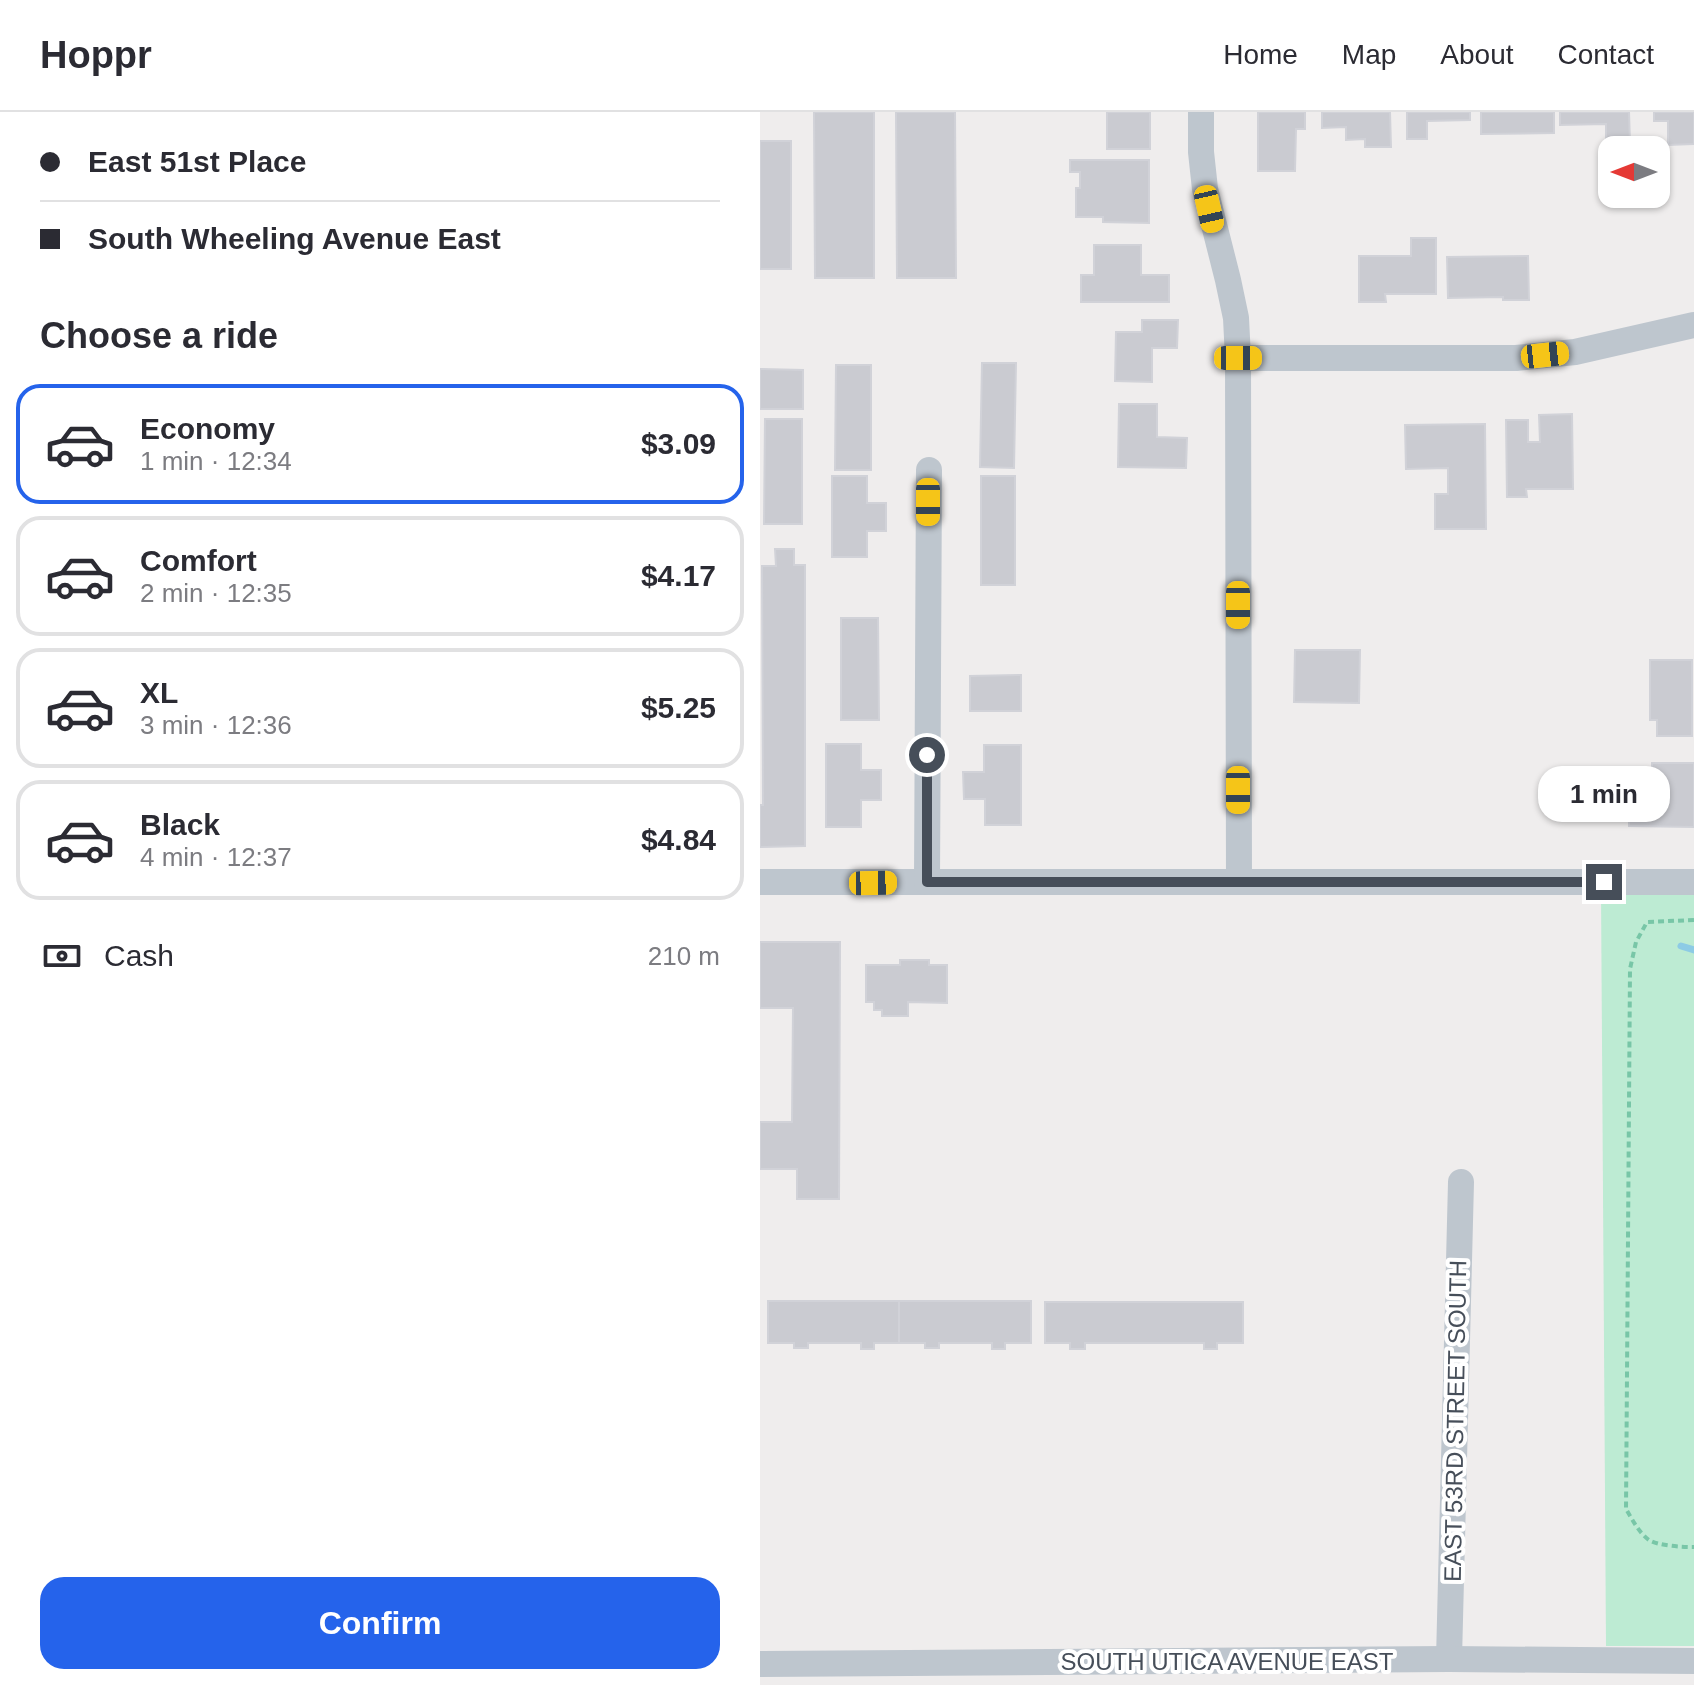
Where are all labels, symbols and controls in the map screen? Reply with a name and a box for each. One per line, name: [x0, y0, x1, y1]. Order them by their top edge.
text: Hoppr: [40, 34, 152, 76]
text: Home: [1223, 39, 1298, 70]
text: Map: [1342, 39, 1396, 70]
text: About: [1440, 39, 1514, 70]
text: Contact: [1558, 39, 1654, 70]
north arrow: [1598, 136, 1670, 208]
map controls: [1598, 136, 1670, 208]
text: East 51st Place: [88, 145, 306, 178]
car: [1192, 183, 1226, 235]
text: South Wheeling Avenue East: [88, 222, 501, 255]
text: Choose a ride: [40, 315, 278, 356]
car: [1520, 341, 1570, 369]
car: [1214, 346, 1262, 370]
icon: car: [44, 408, 116, 480]
text: Economy: [140, 412, 275, 445]
text: $3.09: [641, 427, 716, 460]
text: 1 min · 12:34: [140, 446, 292, 476]
car: [916, 478, 940, 526]
icon: car: [44, 540, 116, 612]
text: Comfort: [140, 544, 257, 577]
text: $4.17: [641, 559, 716, 592]
text: 2 min · 12:35: [140, 578, 292, 608]
car: [1226, 581, 1250, 629]
icon: car: [44, 672, 116, 744]
text: XL: [140, 676, 178, 709]
text: $5.25: [641, 691, 716, 724]
text: 3 min · 12:36: [140, 710, 292, 740]
route start: [909, 737, 945, 773]
car: [1226, 766, 1250, 814]
callout: 1 min: [1538, 766, 1670, 822]
text: 1 min: [1570, 779, 1638, 809]
icon: car: [44, 804, 116, 876]
text: Black: [140, 808, 220, 841]
text: $4.84: [641, 823, 716, 856]
text: 4 min · 12:37: [140, 842, 292, 872]
route end: [1586, 864, 1622, 900]
car: [849, 871, 897, 895]
icon: cash: [40, 934, 84, 978]
text: Cash: [104, 939, 174, 972]
text: 210 m: [648, 941, 720, 971]
street label: EAST 53RD STREET SOUTH: [1439, 1260, 1471, 1582]
button: Confirm: [40, 1577, 720, 1669]
street label: SOUTH UTICA AVENUE EAST: [1061, 1648, 1394, 1675]

